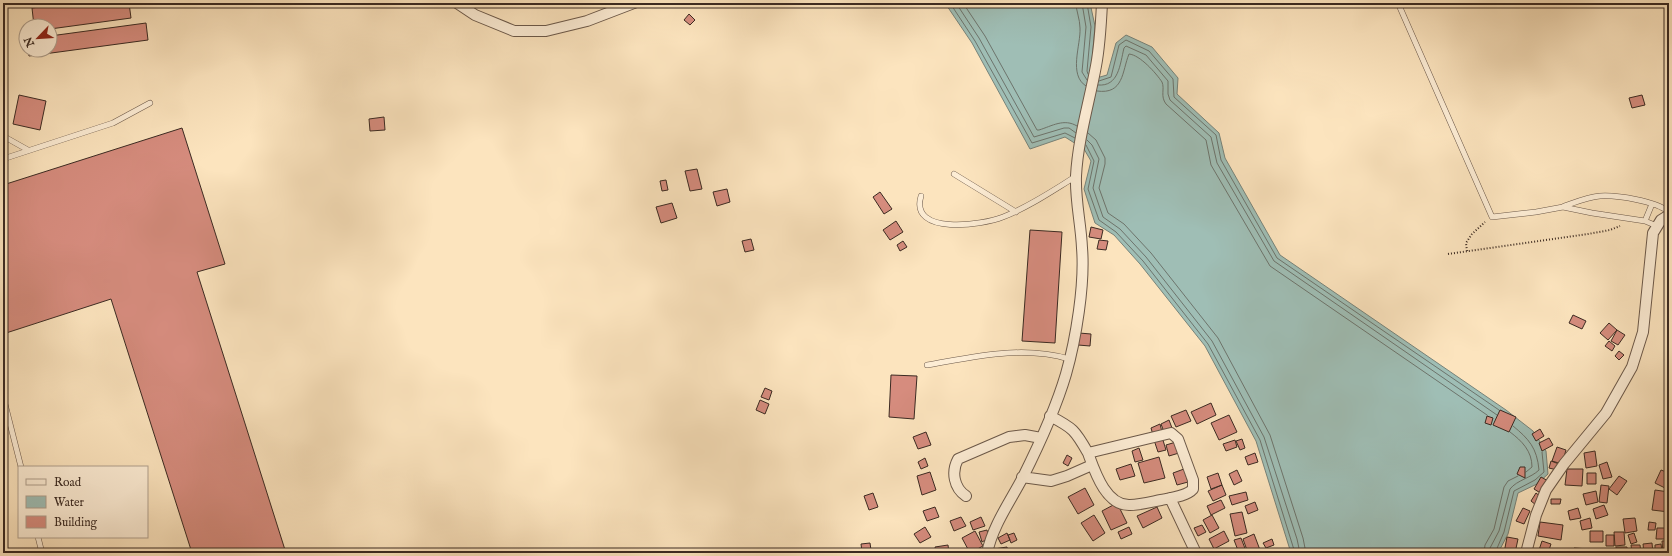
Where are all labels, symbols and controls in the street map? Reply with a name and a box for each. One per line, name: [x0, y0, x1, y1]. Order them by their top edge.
north arrow: [18, 18, 58, 58]
text: N: [21, 34, 39, 50]
legend: [18, 466, 148, 538]
text: Road: [54, 475, 82, 490]
text: Water: [54, 495, 85, 510]
text: Building: [54, 515, 98, 530]

